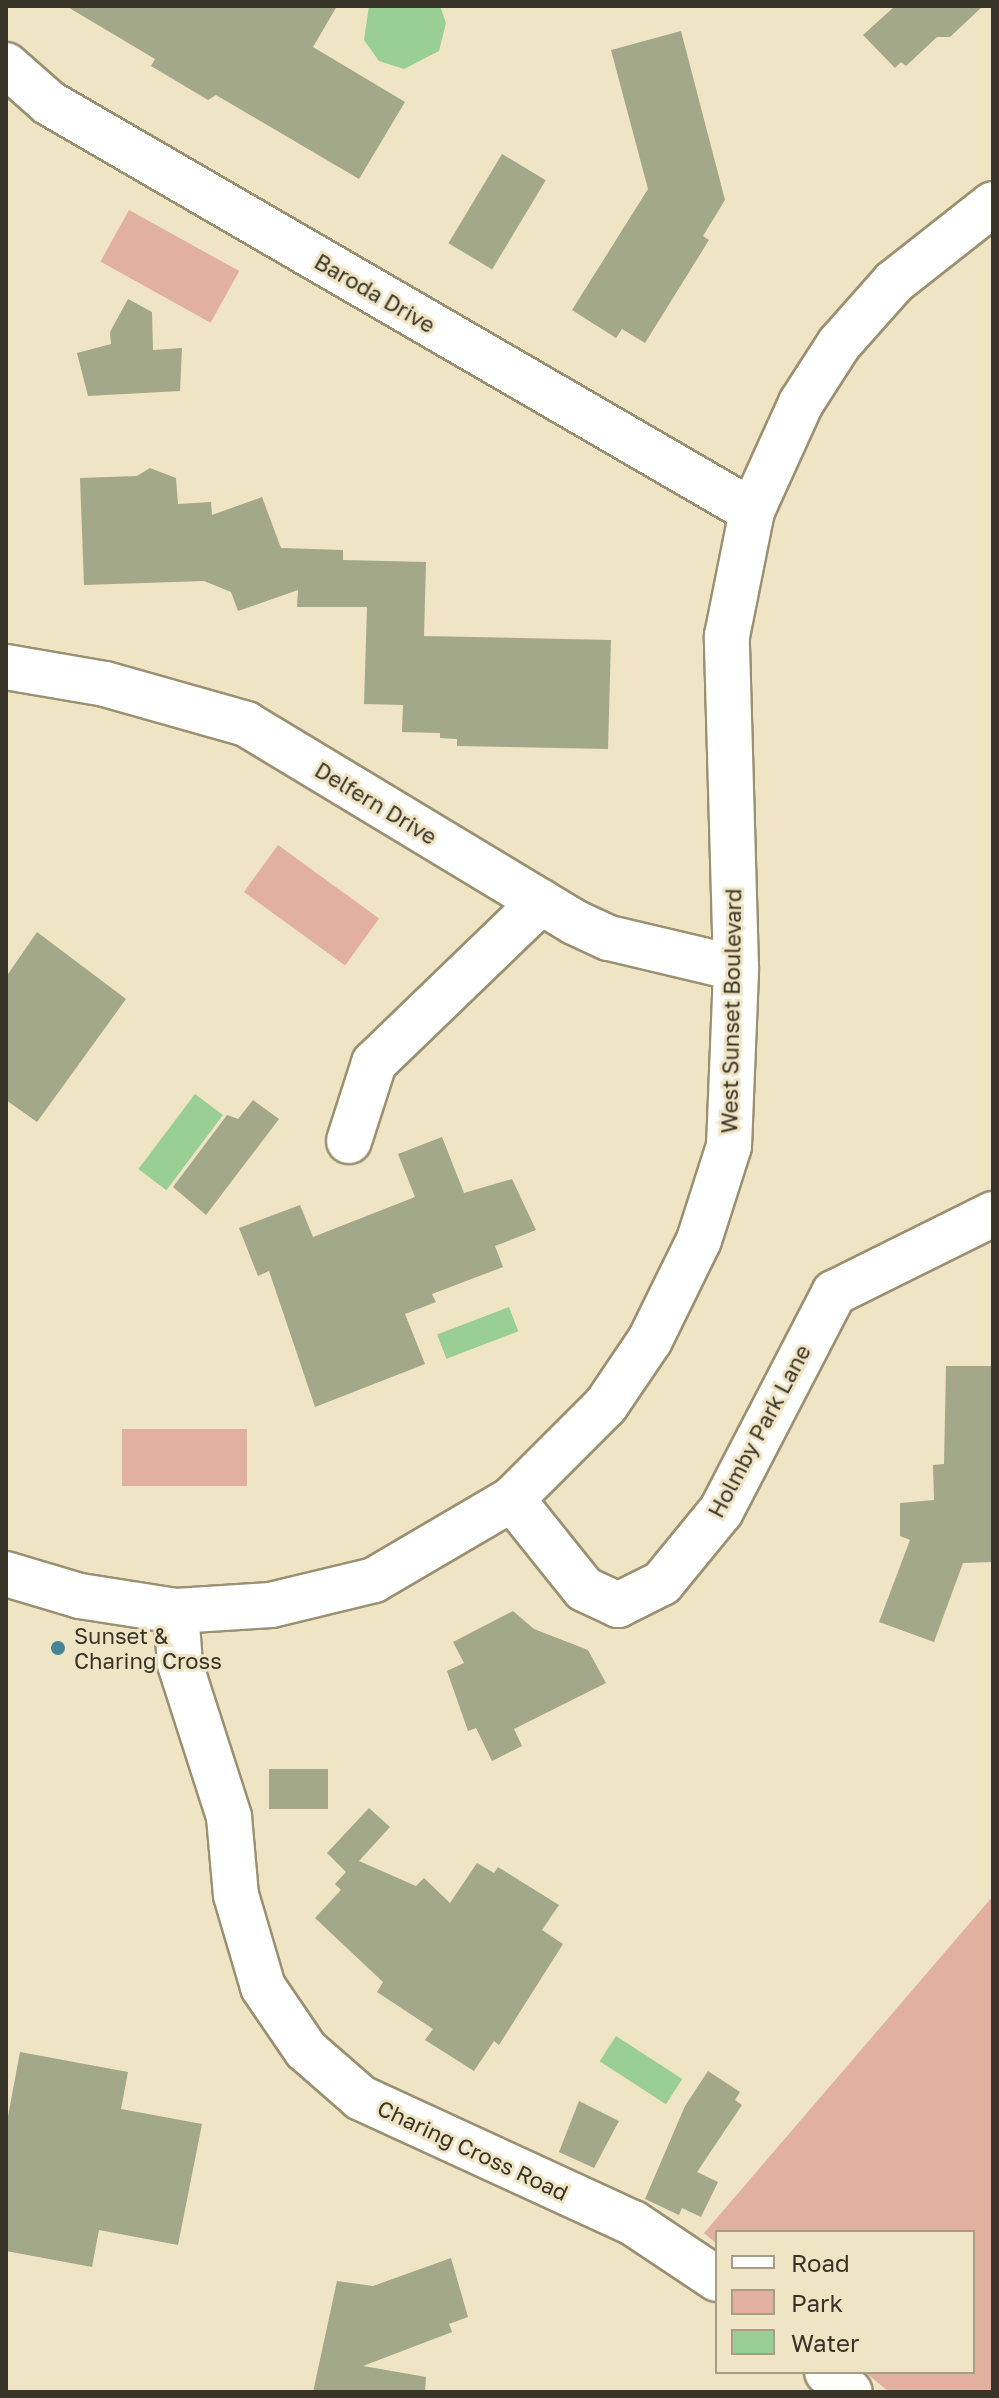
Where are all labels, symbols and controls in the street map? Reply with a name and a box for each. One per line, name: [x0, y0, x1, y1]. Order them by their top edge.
street label: Baroda Drive: [310, 248, 440, 338]
street label: Delfern Drive: [310, 756, 442, 850]
street label: West Sunset Boulevard: [716, 888, 746, 1134]
street label: Holmby Park Lane: [702, 1340, 816, 1522]
place label: Sunset & Charing Cross: [74, 1622, 222, 1674]
marker: Sunset & Charing Cross: [49, 1639, 67, 1657]
street label: Charing Cross Road: [374, 2094, 572, 2206]
legend: [715, 2230, 975, 2374]
text: Road: [791, 2248, 850, 2277]
text: Park: [791, 2288, 843, 2317]
text: Water: [791, 2328, 859, 2357]

